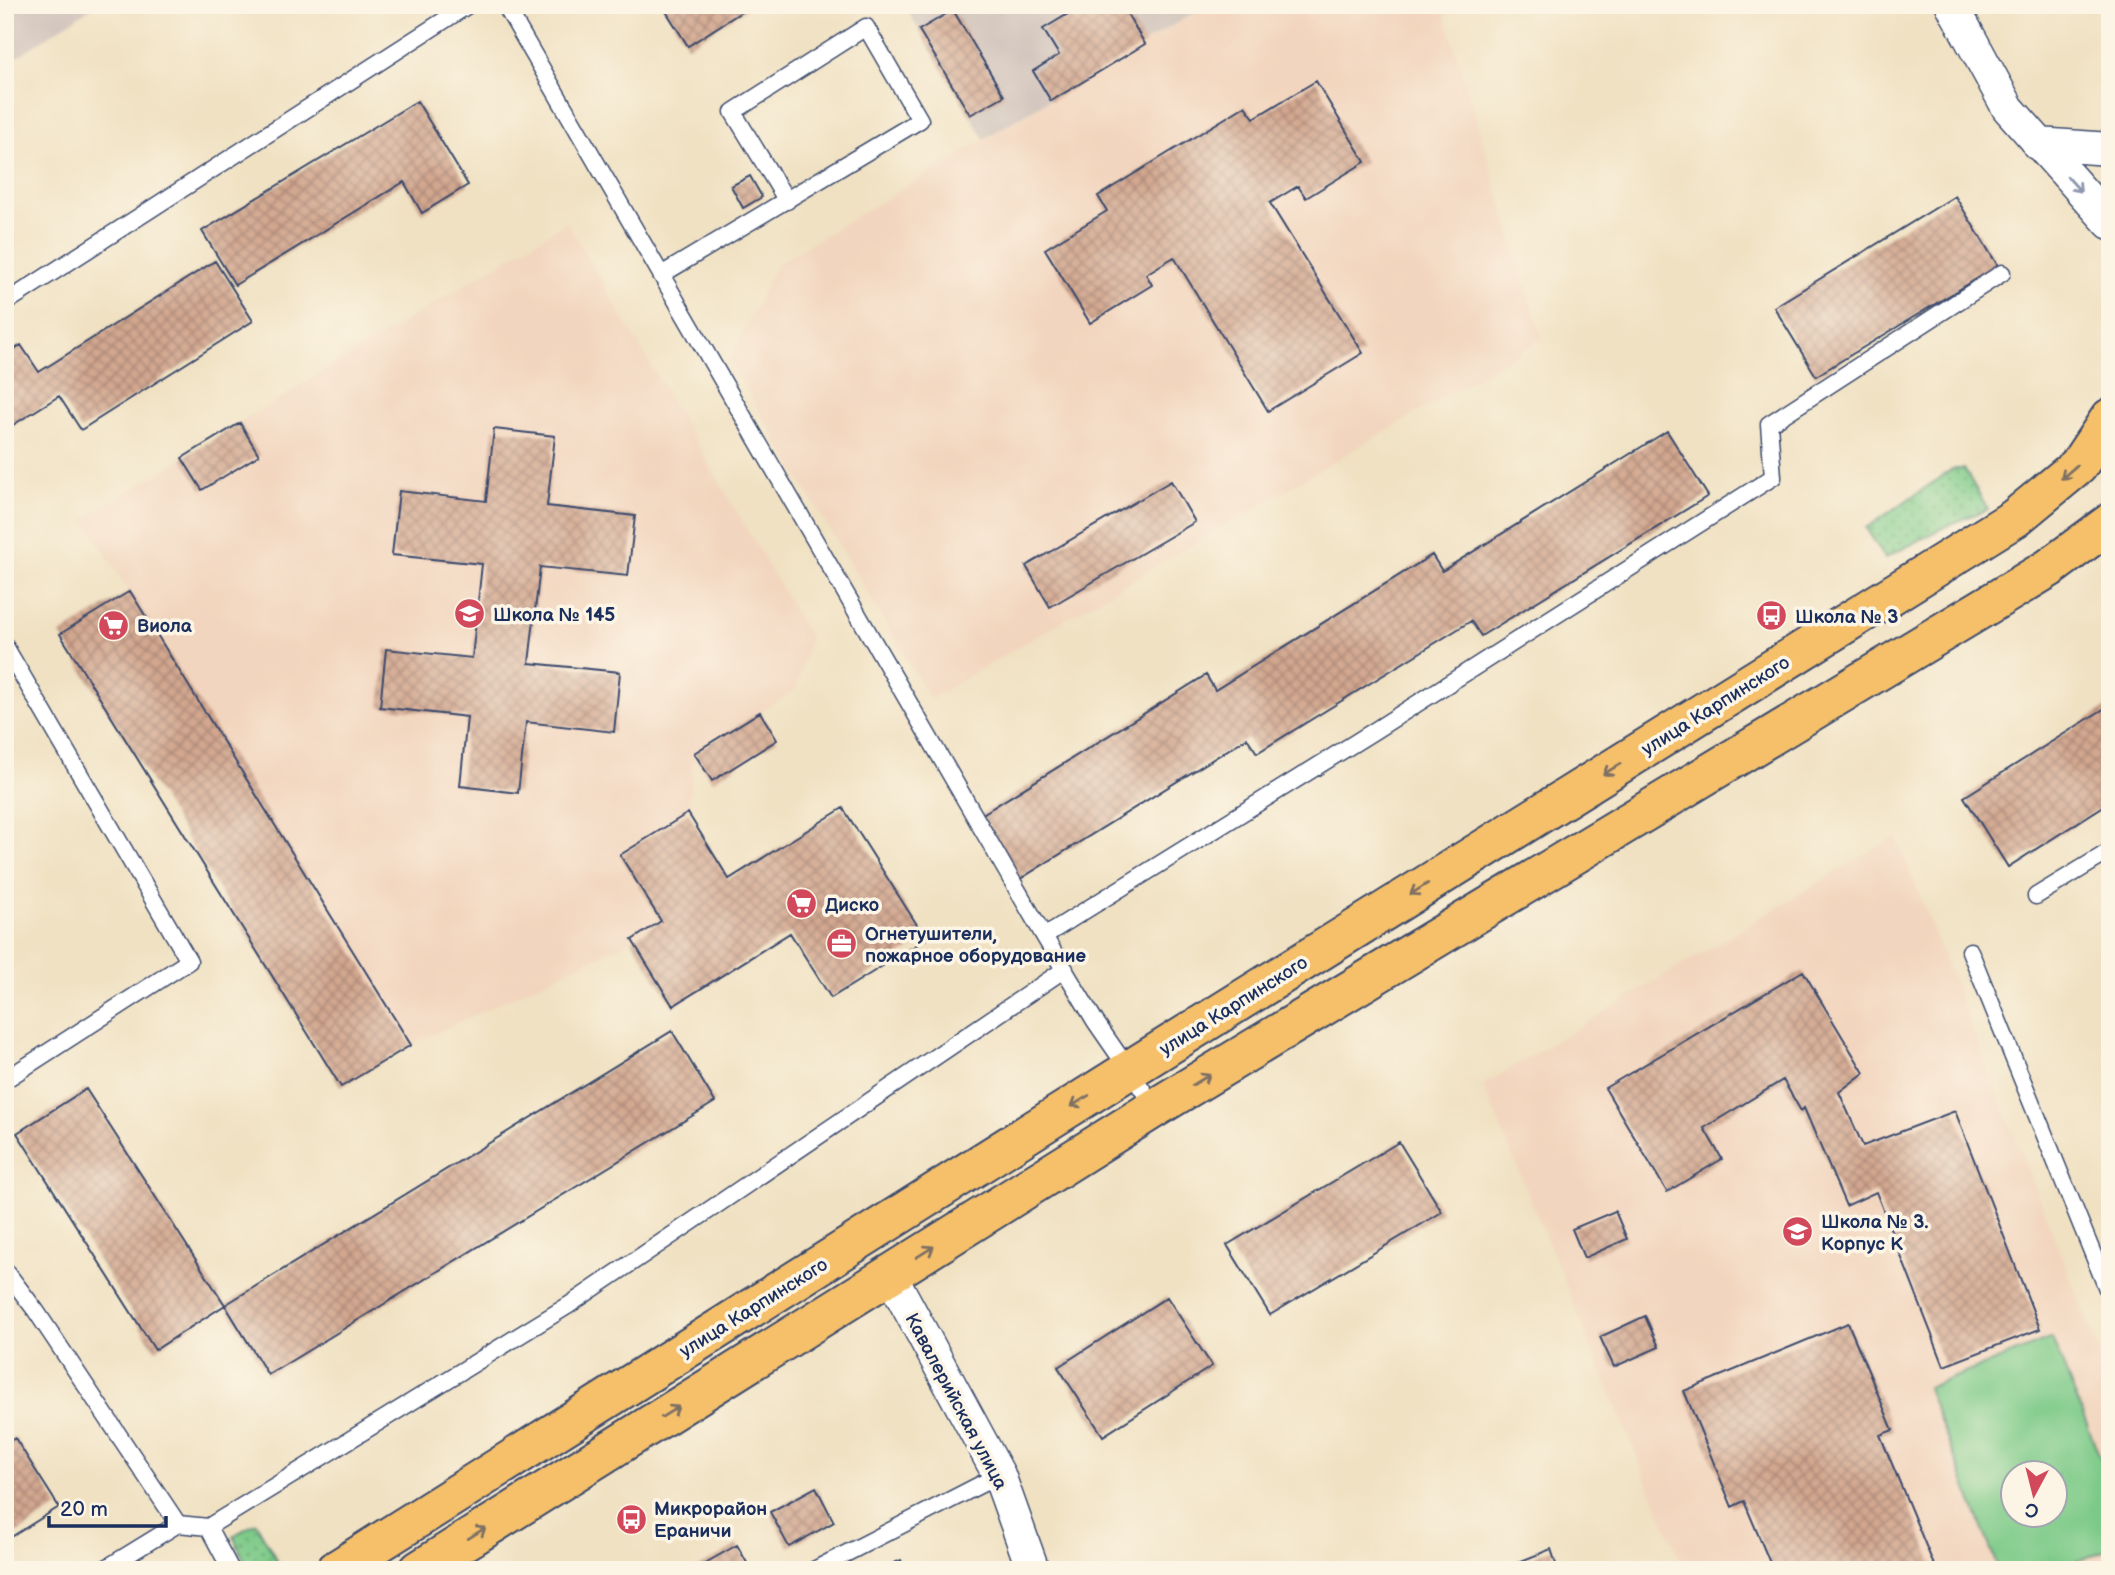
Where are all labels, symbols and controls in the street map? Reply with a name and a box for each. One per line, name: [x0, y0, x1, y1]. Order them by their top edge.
one-way arrow: [2066, 175, 2082, 193]
one-way arrow: [2061, 464, 2079, 480]
school or university icon: Школа № 145: [453, 597, 487, 631]
bus stop icon: Школа № 3: [1755, 599, 1789, 633]
place label: Школа № 145: [493, 604, 615, 627]
place label: Школа № 3: [1795, 606, 1898, 629]
supermarket icon: Виола: [97, 608, 131, 642]
place label: Виола: [137, 615, 193, 638]
street label: улица Карпинского: [1638, 651, 1794, 761]
one-way arrow: [1602, 762, 1622, 776]
one-way arrow: [1409, 883, 1429, 897]
supermarket icon: Диско: [785, 887, 819, 921]
place label: Диско: [825, 894, 879, 917]
place label: Огнетушители, пожарное оборудование: [865, 923, 1086, 968]
office icon: Огнетушители, пожарное оборудование: [825, 927, 859, 961]
street label: улица Карпинского: [1156, 951, 1312, 1061]
one-way arrow: [1190, 1072, 1210, 1086]
one-way arrow: [1071, 1094, 1091, 1108]
place label: Школа № 3. Корпус К: [1821, 1211, 1928, 1256]
school or university icon: Школа № 3. Корпус К: [1781, 1215, 1815, 1249]
one-way arrow: [914, 1245, 934, 1259]
street label: улица Карпинского: [676, 1253, 832, 1363]
street label: Кавалерийская улица: [899, 1309, 1012, 1494]
one-way arrow: [659, 1405, 679, 1419]
north arrow: [2000, 1460, 2070, 1530]
scale bar: [49, 1484, 166, 1528]
text: 20 m: [60, 1497, 108, 1522]
text: С: [2024, 1497, 2040, 1522]
place label: Микрорайон Ераничи: [654, 1498, 767, 1543]
bus stop icon: Микрорайон Ераничи: [614, 1502, 648, 1536]
one-way arrow: [467, 1526, 486, 1541]

